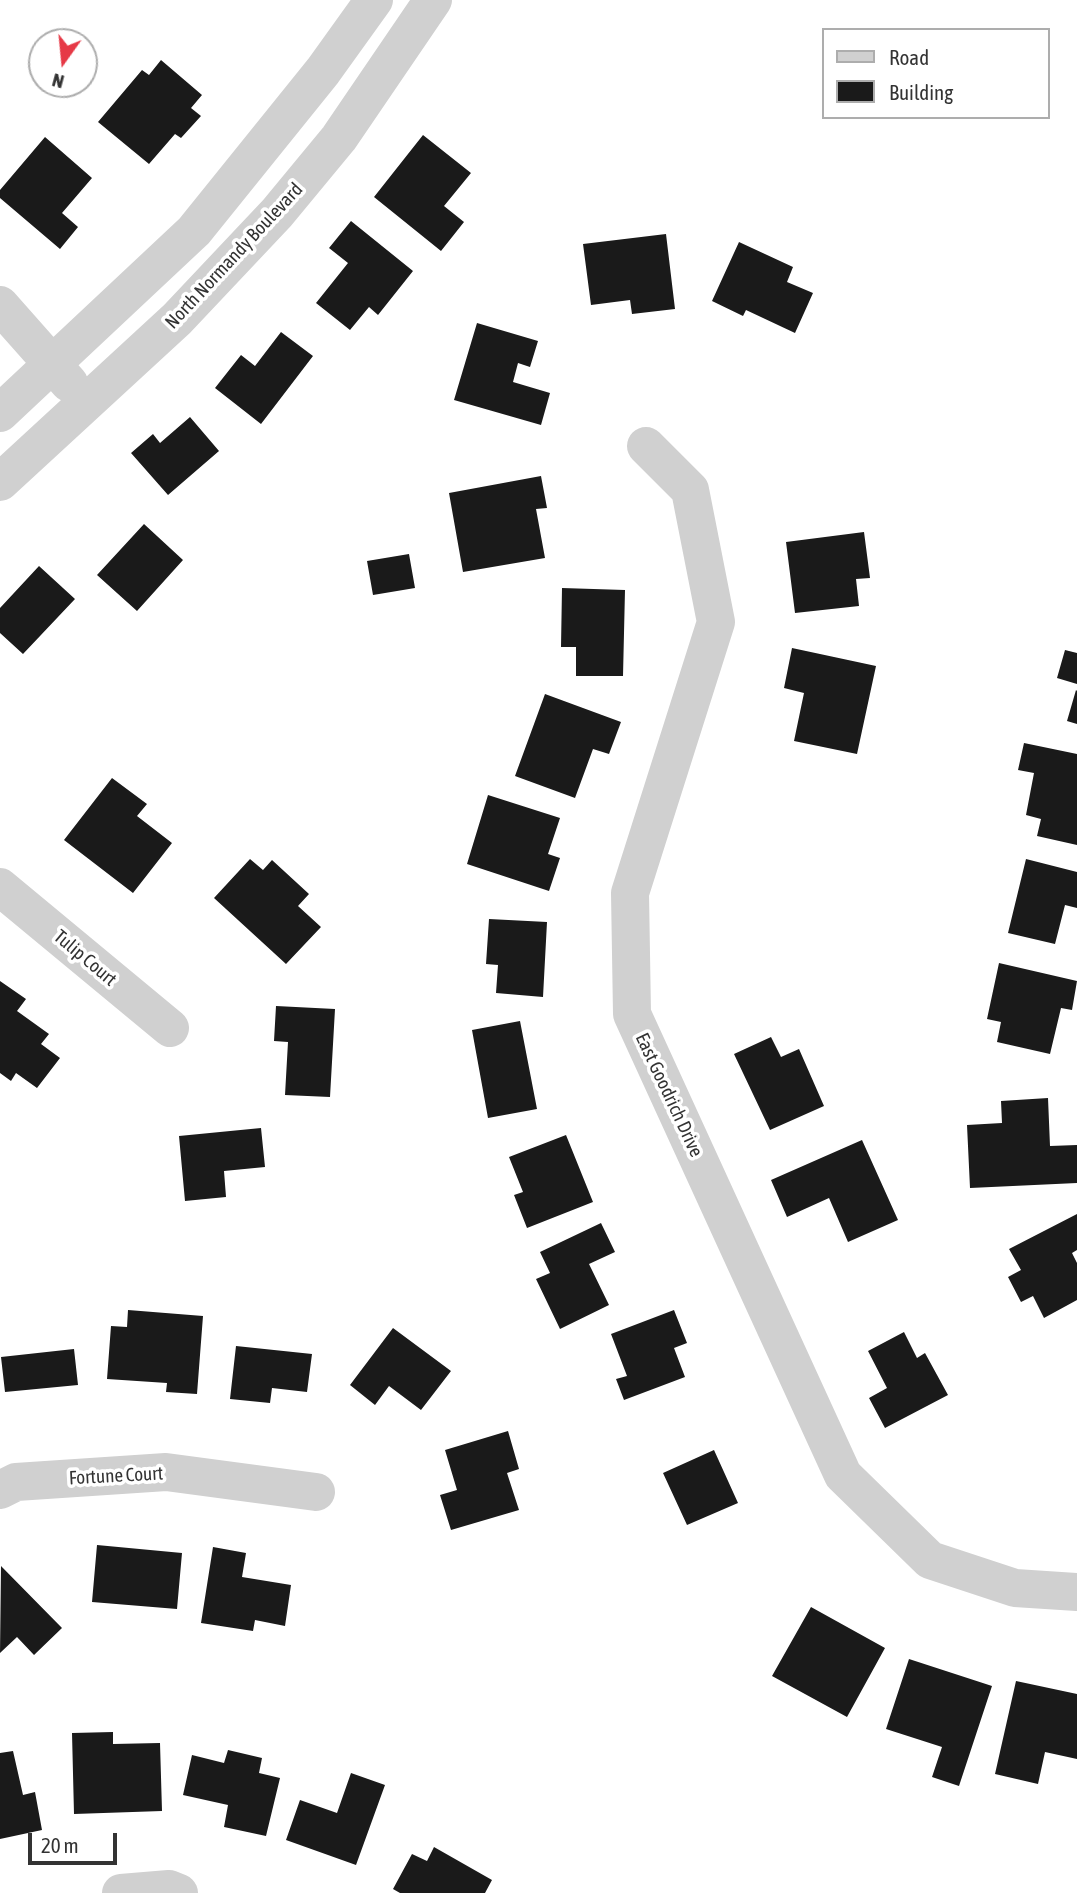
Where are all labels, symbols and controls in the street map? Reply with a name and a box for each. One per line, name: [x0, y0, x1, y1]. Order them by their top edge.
north arrow: [28, 28, 98, 98]
legend: [822, 28, 1049, 119]
text: Road: [889, 45, 929, 69]
text: N: [50, 69, 66, 93]
text: Building: [889, 80, 953, 104]
street label: North Normandy Boulevard: [160, 178, 308, 334]
street label: Tulip Court: [49, 925, 121, 991]
street label: East Goodrich Drive: [630, 1029, 708, 1161]
street label: Fortune Court: [68, 1462, 164, 1490]
scale bar: [32, 1820, 121, 1864]
text: 20 m: [41, 1833, 79, 1857]

